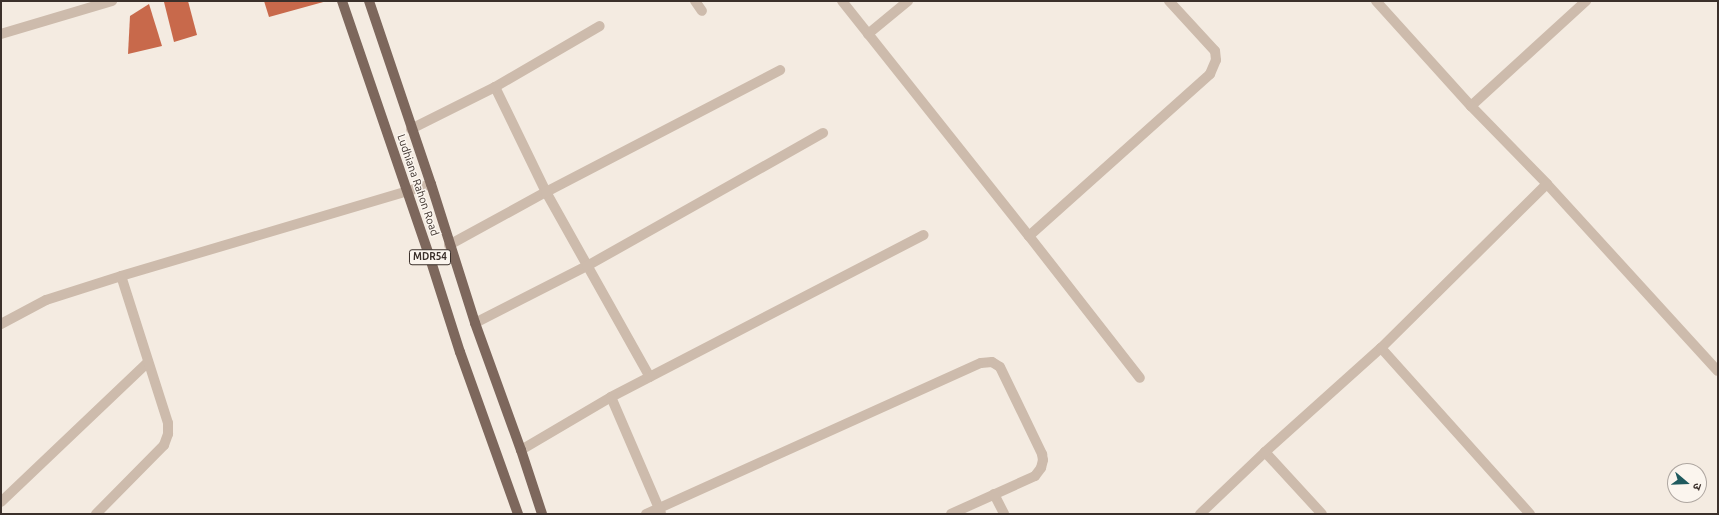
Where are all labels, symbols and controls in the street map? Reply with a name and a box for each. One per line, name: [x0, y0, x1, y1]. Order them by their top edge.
street label: Ludhiana Rahon Road: [394, 132, 442, 238]
road number: MDR54: [408, 249, 452, 265]
north arrow: [1667, 463, 1707, 503]
text: उ: [1691, 482, 1704, 492]

